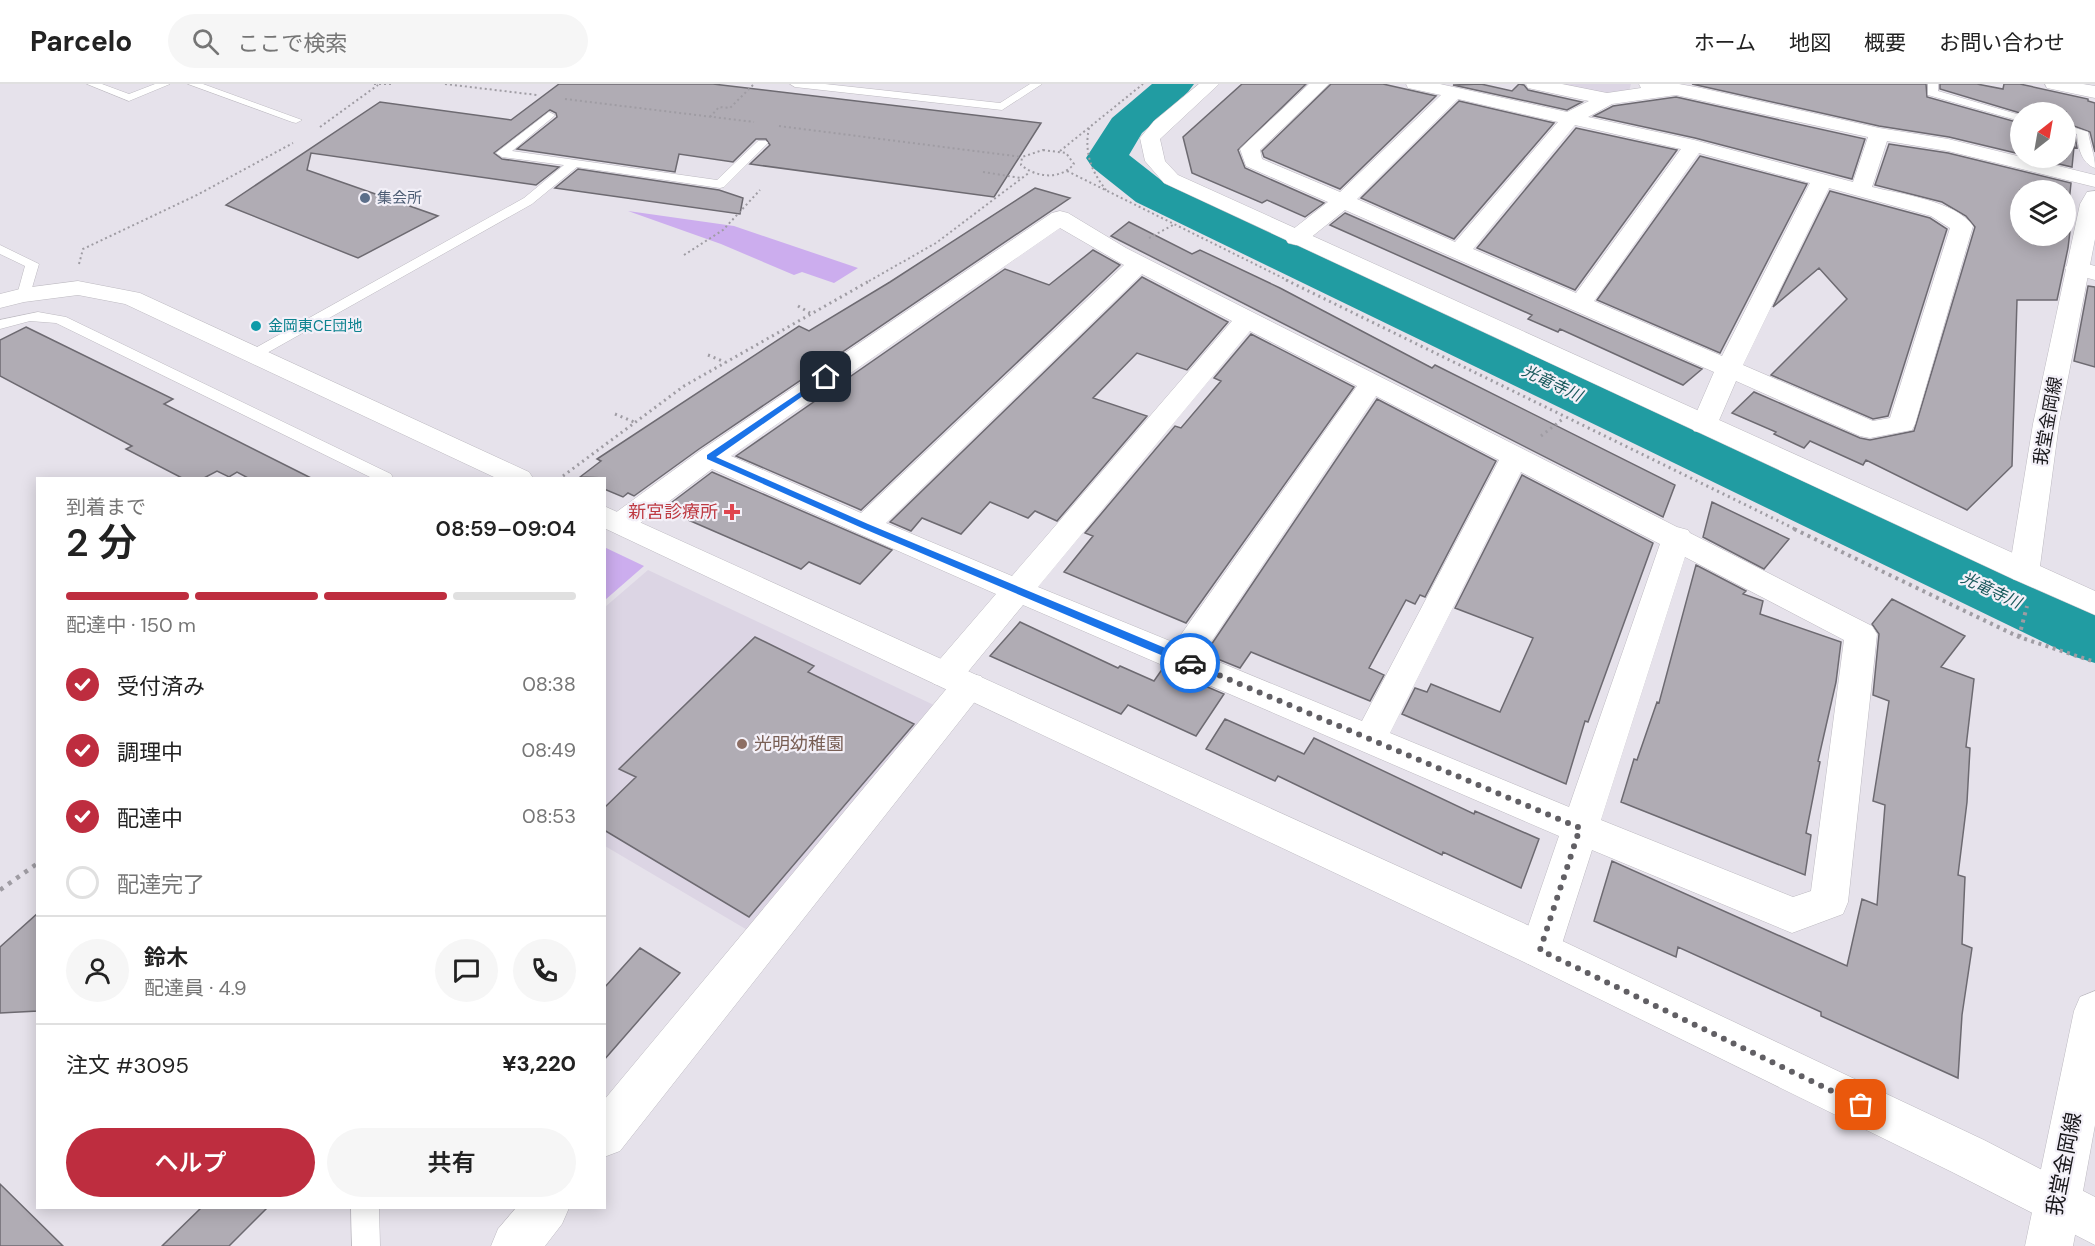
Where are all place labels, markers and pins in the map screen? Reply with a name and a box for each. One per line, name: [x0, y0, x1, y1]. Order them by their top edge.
place label: 集会所: [377, 188, 422, 208]
marker: 集会所: [358, 191, 372, 205]
place label: 金岡東CE団地: [268, 316, 362, 336]
marker: 金岡東CE団地: [249, 319, 263, 333]
pin: [800, 351, 851, 402]
place label: 新宮診療所: [628, 500, 718, 524]
marker: 新宮診療所: [723, 503, 741, 521]
place label: 光明幼稚園: [754, 732, 844, 756]
marker: 光明幼稚園: [735, 737, 749, 751]
pin: [1835, 1079, 1886, 1130]

